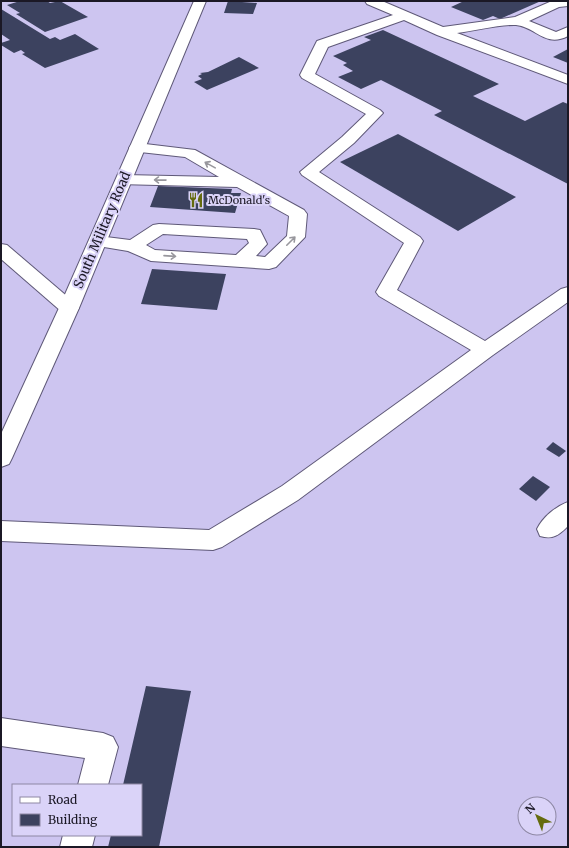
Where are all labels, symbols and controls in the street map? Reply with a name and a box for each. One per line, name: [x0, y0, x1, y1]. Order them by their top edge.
one-way arrow: [204, 161, 216, 169]
street label: South Military Road: [70, 169, 134, 291]
one-way arrow: [154, 176, 167, 184]
restaurant icon: McDonald's: [187, 191, 205, 209]
place label: McDonald's: [208, 193, 270, 207]
one-way arrow: [286, 236, 296, 246]
one-way arrow: [163, 253, 176, 260]
legend: [12, 784, 142, 836]
text: Road: [48, 792, 77, 807]
north arrow: [517, 796, 557, 836]
text: N: [522, 800, 538, 817]
text: Building: [48, 812, 98, 827]

